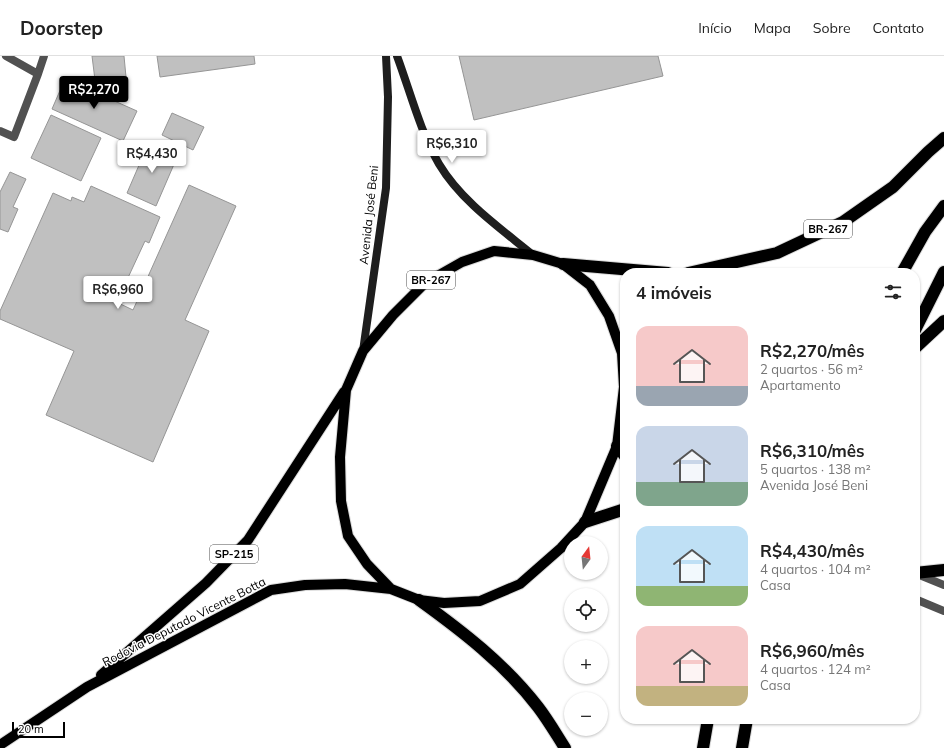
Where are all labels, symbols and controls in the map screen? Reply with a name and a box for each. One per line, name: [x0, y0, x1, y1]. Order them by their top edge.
text: Doorstep: [20, 16, 103, 40]
text: Início: [698, 19, 732, 37]
text: Mapa: [754, 19, 791, 37]
text: Sobre: [813, 19, 851, 37]
text: Contato: [873, 19, 924, 37]
pin: R$2,270: [57, 76, 131, 110]
text: R$2,270: [68, 81, 120, 97]
pin: R$6,310: [415, 130, 489, 164]
text: R$6,310: [426, 135, 478, 151]
pin: R$4,430: [115, 140, 189, 174]
text: R$4,430: [126, 145, 178, 161]
street label: Avenida José Beni: [356, 164, 381, 265]
road number: BR-267: [804, 220, 852, 238]
road number: BR-267: [407, 271, 455, 289]
pin: R$6,960: [81, 276, 155, 310]
text: R$6,960: [92, 281, 144, 297]
icon: filters: [882, 281, 904, 303]
text: 4 imóveis: [636, 282, 712, 303]
text: R$2,270/mês: [760, 340, 865, 361]
icon: home: [668, 342, 716, 390]
text: 2 quartos · 56 m²: [760, 361, 863, 377]
text: Apartamento: [760, 377, 841, 393]
text: R$6,310/mês: [760, 440, 865, 461]
icon: home: [668, 442, 716, 490]
text: 5 quartos · 138 m²: [760, 461, 871, 477]
text: Avenida José Beni: [760, 477, 868, 493]
north arrow: [564, 536, 608, 580]
map controls: [564, 536, 608, 736]
text: R$4,430/mês: [760, 540, 865, 561]
icon: home: [668, 542, 716, 590]
road number: SP-215: [210, 545, 258, 563]
text: 4 quartos · 104 m²: [760, 561, 871, 577]
street label: Rodovia Deputado Vicente Botta: [99, 574, 268, 669]
text: Casa: [760, 577, 791, 593]
button: locate: [564, 588, 608, 632]
button: +: [564, 640, 608, 684]
text: R$6,960/mês: [760, 640, 865, 661]
icon: home: [668, 642, 716, 690]
text: 4 quartos · 124 m²: [760, 661, 871, 677]
text: Casa: [760, 677, 791, 693]
button: −: [564, 692, 608, 736]
scale bar: [12, 720, 65, 739]
text: 20 m: [18, 722, 44, 736]

